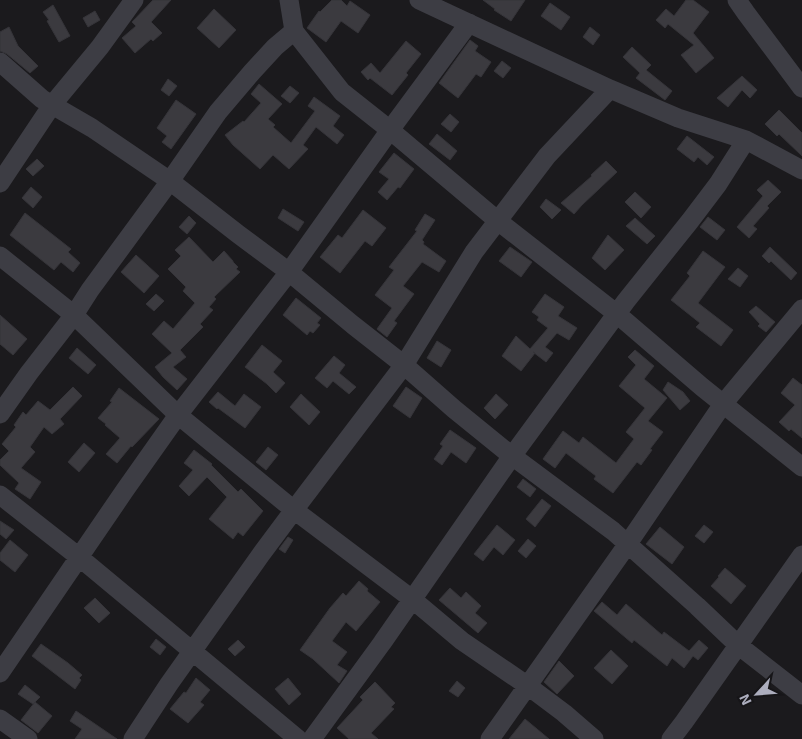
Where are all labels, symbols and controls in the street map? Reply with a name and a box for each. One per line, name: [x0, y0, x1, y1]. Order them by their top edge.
north arrow: [732, 669, 782, 719]
text: N: [735, 692, 755, 708]

